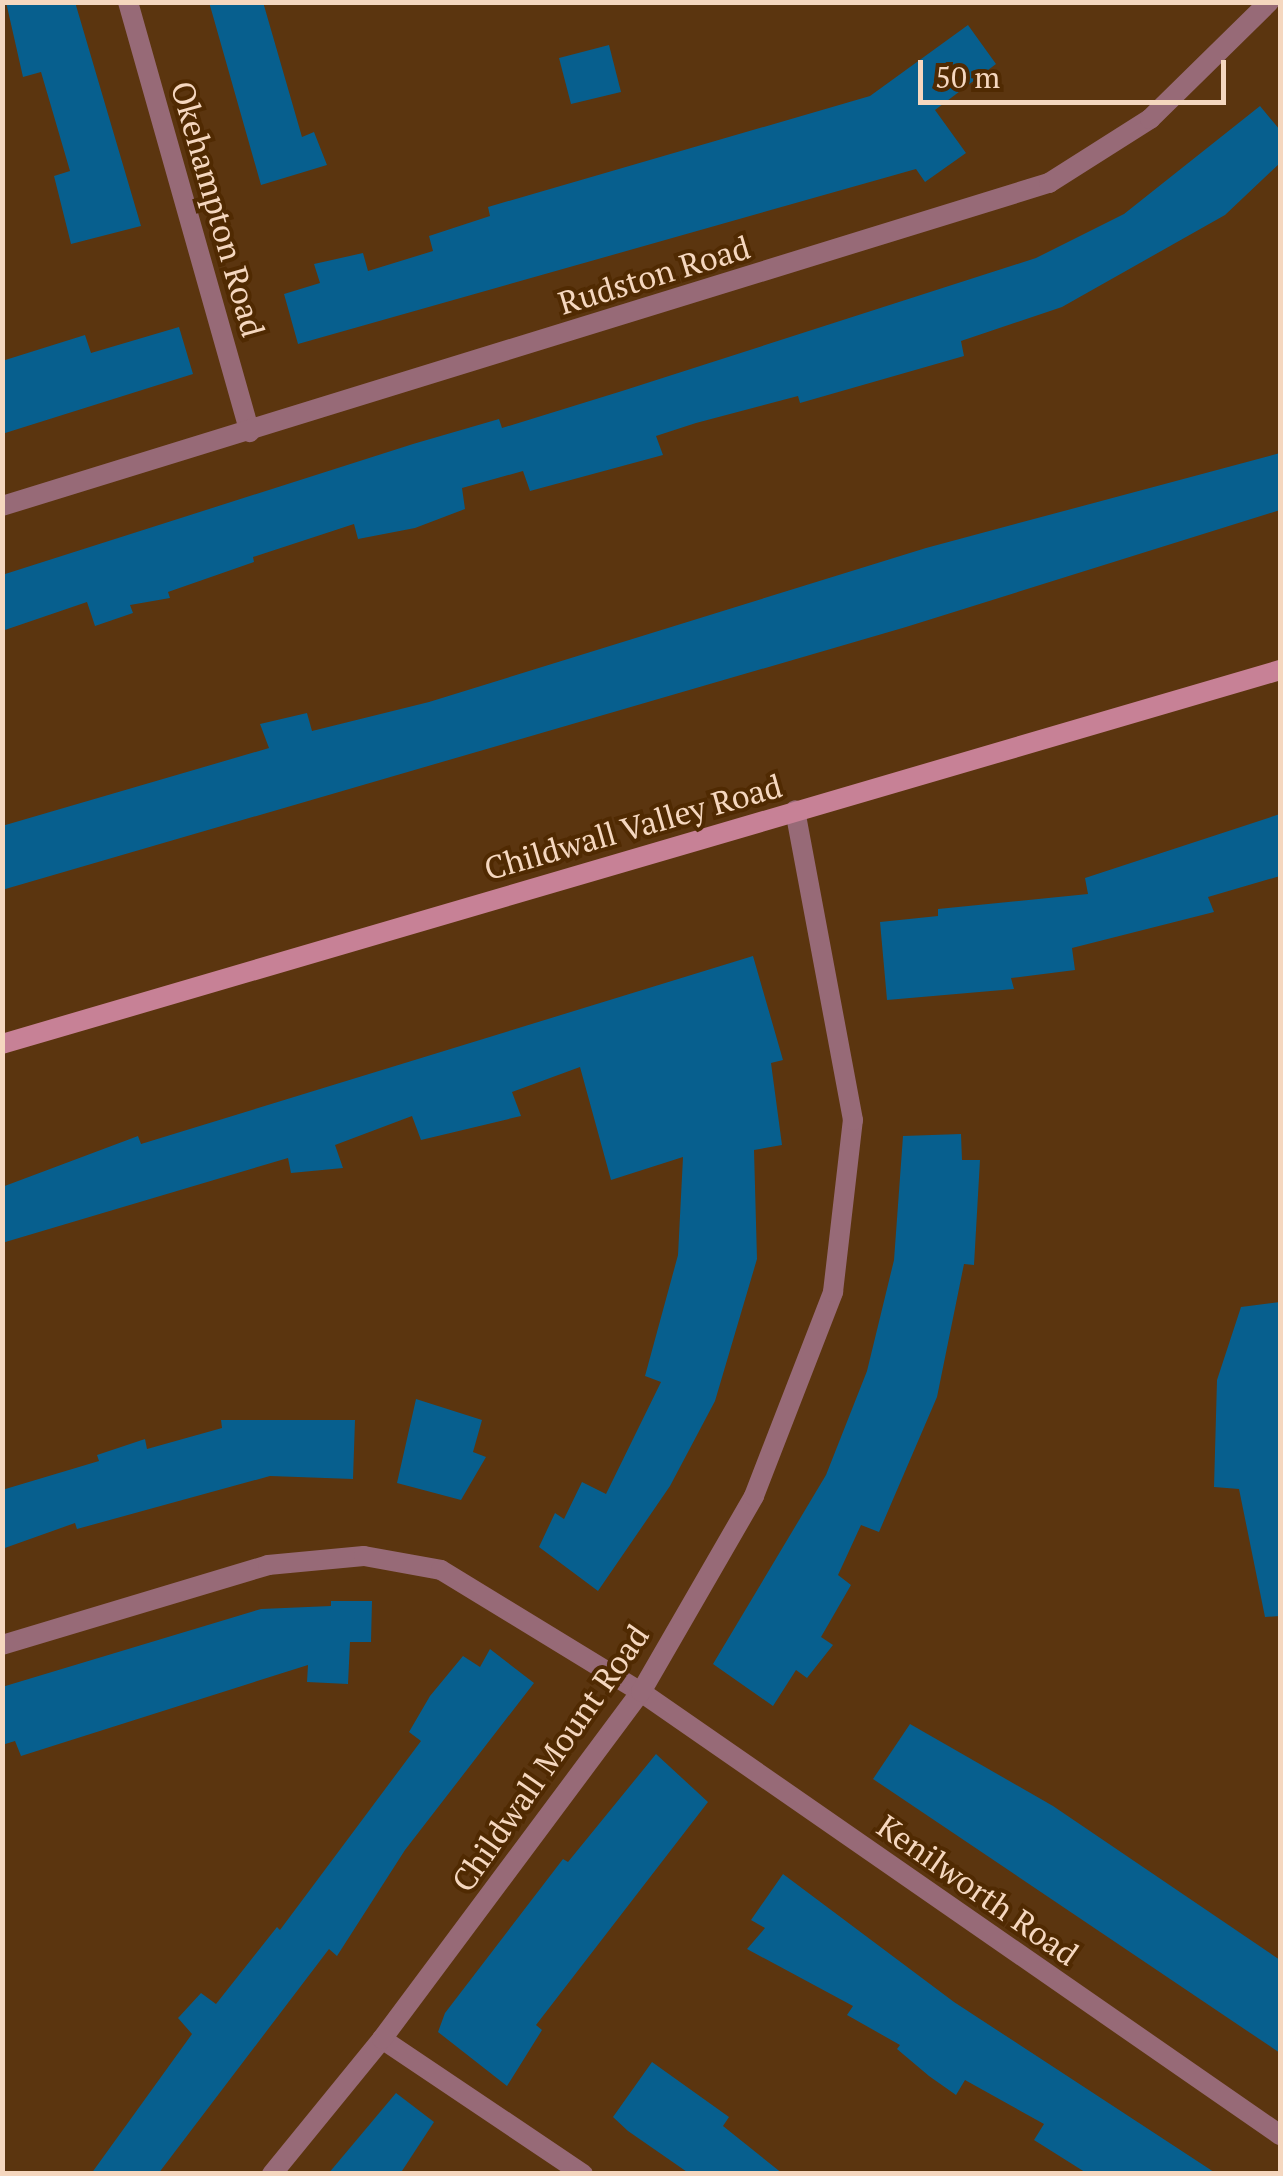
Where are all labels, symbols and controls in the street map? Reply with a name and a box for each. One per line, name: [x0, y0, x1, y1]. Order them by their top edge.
scale bar: [923, 40, 1230, 102]
text: 50 m: [935, 57, 1000, 97]
street label: Okehampton Road: [163, 77, 273, 341]
street label: Rudston Road: [554, 228, 754, 322]
street label: Childwall Valley Road: [479, 766, 787, 888]
street label: Childwall Mount Road: [443, 1617, 657, 1899]
street label: Kenilworth Road: [870, 1807, 1086, 1973]

